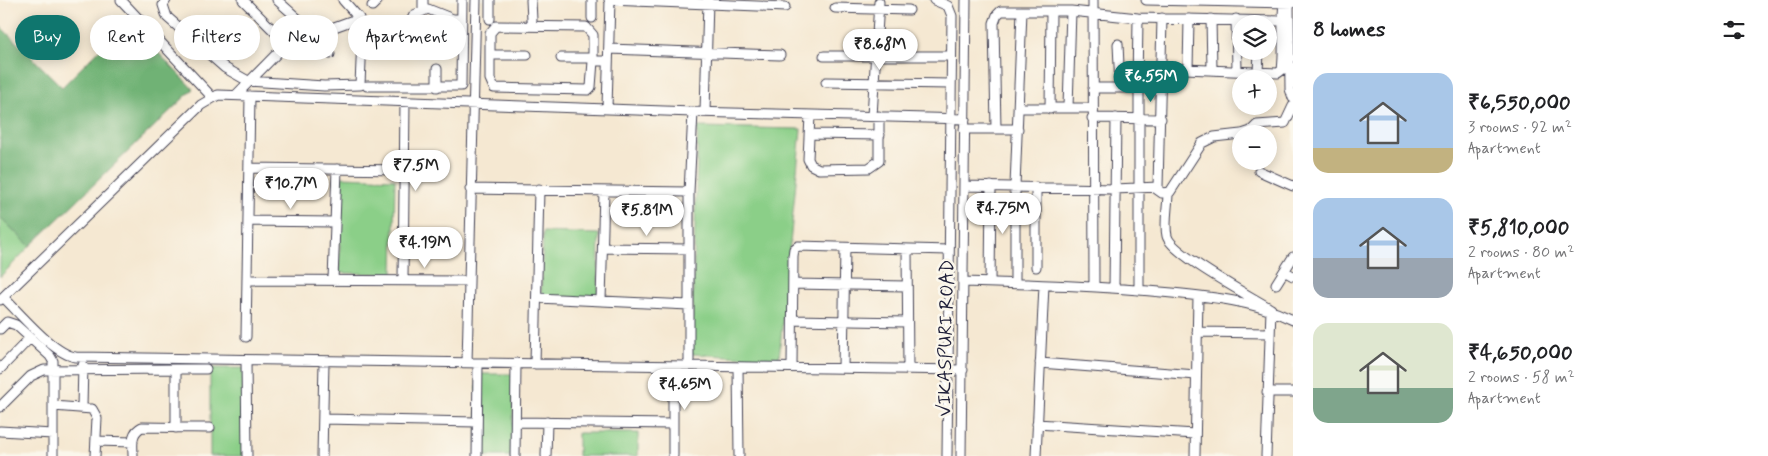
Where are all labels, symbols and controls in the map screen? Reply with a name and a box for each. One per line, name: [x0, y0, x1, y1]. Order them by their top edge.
chip: Buy: [15, 15, 80, 60]
chip: Rent: [90, 15, 164, 60]
chip: Filters: [174, 15, 260, 60]
chip: New: [270, 15, 338, 60]
chip: Apartment: [348, 15, 466, 60]
map controls: [1232, 15, 1277, 170]
button: layers: [1232, 15, 1277, 60]
text: 8 homes: [1313, 16, 1385, 44]
icon: filters: [1720, 16, 1748, 44]
pin: ₹8.68M: [839, 28, 921, 71]
text: ₹8.68M: [854, 34, 906, 55]
pin: ₹6.55M: [1110, 61, 1192, 103]
text: ₹6.55M: [1125, 66, 1177, 87]
button: +: [1232, 70, 1277, 115]
text: ₹6,550,000: [1468, 89, 1571, 117]
icon: home: [1353, 93, 1413, 153]
text: 3 rooms · 92 m²: [1468, 117, 1572, 138]
button: −: [1232, 125, 1277, 170]
text: Apartment: [1468, 138, 1541, 159]
pin: ₹7.5M: [381, 150, 451, 192]
text: ₹7.5M: [393, 155, 439, 176]
pin: ₹10.7M: [250, 168, 332, 210]
text: ₹10.7M: [265, 173, 317, 194]
pin: ₹4.75M: [962, 192, 1044, 235]
pin: ₹5.81M: [606, 194, 688, 237]
text: ₹4.75M: [976, 198, 1030, 219]
text: ₹5.81M: [621, 200, 673, 221]
text: ₹5,810,000: [1468, 214, 1569, 242]
icon: home: [1353, 218, 1413, 278]
pin: ₹4.19M: [384, 226, 466, 269]
text: ₹4.19M: [399, 232, 451, 253]
text: 2 rooms · 80 m²: [1468, 242, 1574, 263]
street label: VIKASPURI ROAD: [932, 259, 960, 417]
text: Apartment: [1468, 263, 1541, 284]
text: ₹4,650,000: [1468, 339, 1573, 367]
icon: home: [1353, 343, 1413, 403]
text: 2 rooms · 58 m²: [1468, 367, 1574, 388]
pin: ₹4.65M: [644, 368, 726, 411]
text: ₹4.65M: [659, 374, 711, 395]
text: Apartment: [1468, 388, 1541, 409]

